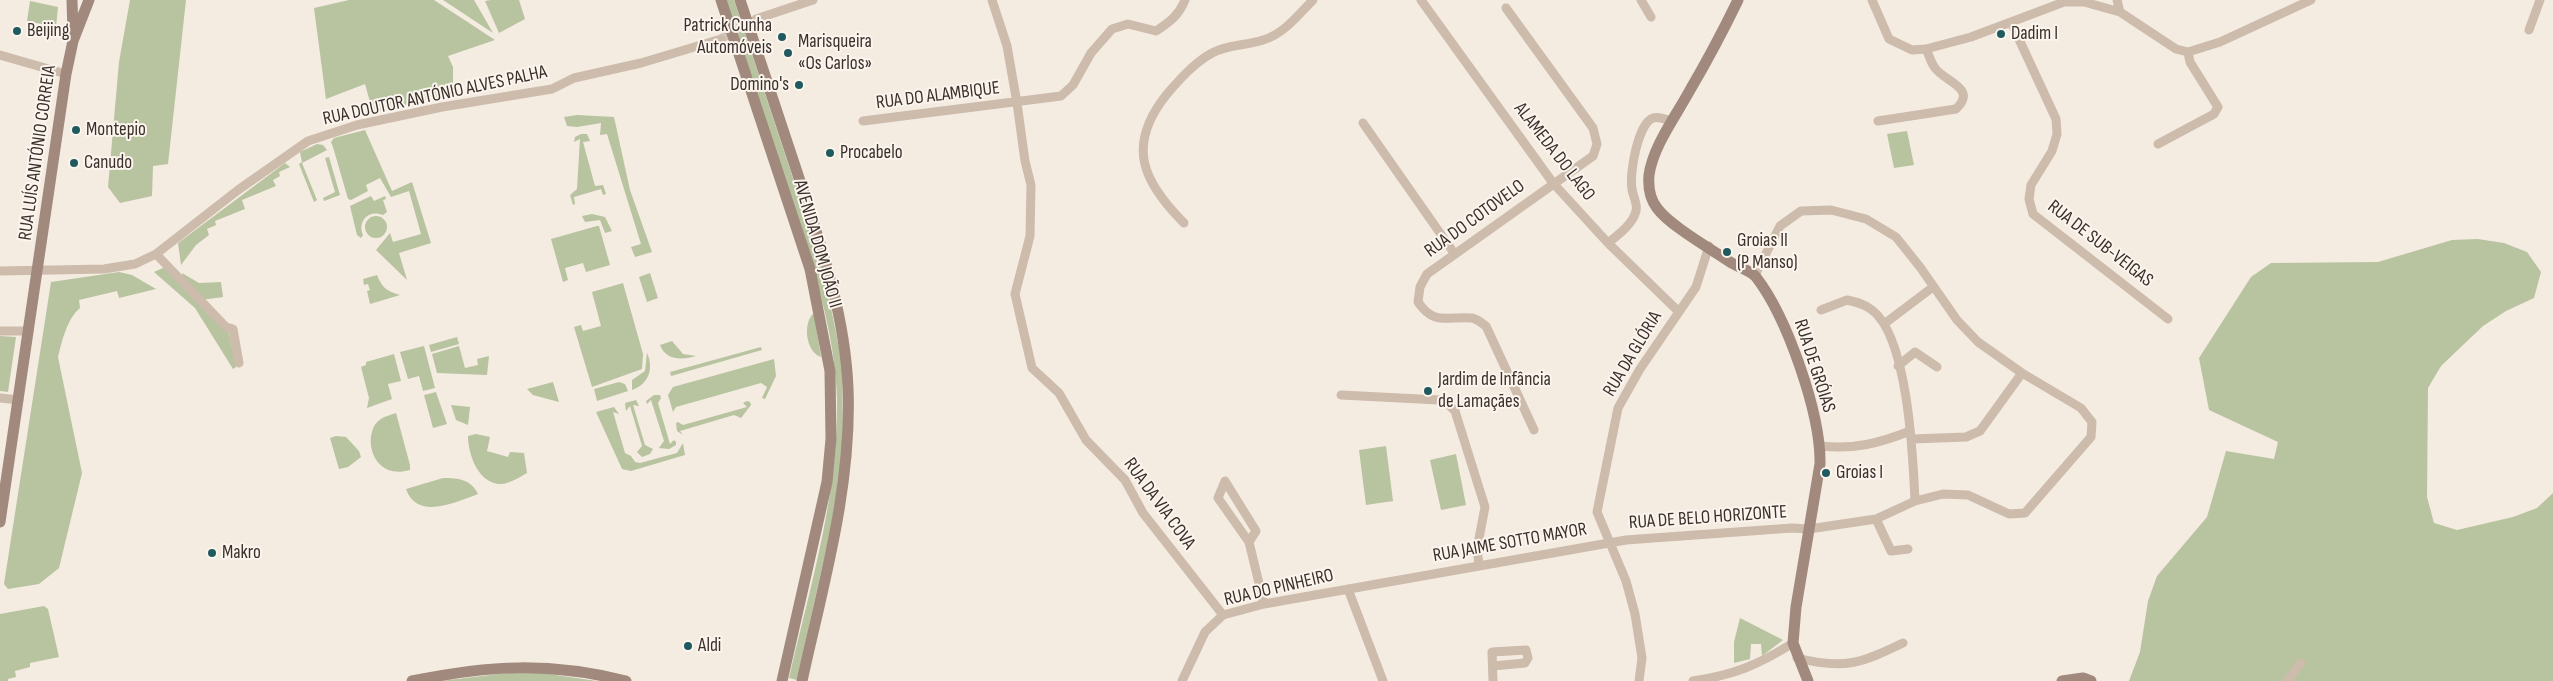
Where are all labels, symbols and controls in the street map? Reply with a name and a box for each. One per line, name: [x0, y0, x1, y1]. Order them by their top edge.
place label: Patrick Cunha Automóveis: [684, 15, 772, 59]
place label: Beijing: [27, 20, 69, 42]
place label: Dadim I: [2011, 23, 2058, 45]
marker: Beijing: [11, 25, 23, 37]
marker: Dadim I: [1995, 28, 2007, 40]
marker: Patrick Cunha Automóveis: [776, 31, 788, 43]
place label: Marisqueira «Os Carlos»: [798, 31, 872, 75]
marker: Marisqueira «Os Carlos»: [782, 47, 794, 59]
street label: RUA DOUTOR ANTÓNIO ALVES PALHA: [321, 61, 549, 131]
street label: RUA LUÍS ANTÓNIO CORREIA: [14, 64, 62, 242]
place label: Domino's: [730, 74, 789, 96]
street label: RUA DO ALAMBIQUE: [875, 77, 1001, 115]
marker: Domino's: [793, 79, 805, 91]
street label: ALAMEDA DO LAGO: [1508, 98, 1600, 206]
place label: Montepio: [86, 119, 146, 141]
marker: Montepio: [70, 124, 82, 136]
place label: Procabelo: [840, 142, 903, 164]
marker: Procabelo: [824, 147, 836, 159]
place label: Canudo: [84, 152, 132, 174]
marker: Canudo: [68, 157, 80, 169]
street label: RUA DO COTOVELO: [1421, 175, 1529, 263]
street label: AVENIDA DOM JOÃO II: [788, 177, 846, 311]
street label: RUA DE SUB-VEIGAS: [2043, 196, 2157, 292]
place label: Groias II (P Manso): [1737, 230, 1798, 274]
marker: Groias II (P Manso): [1721, 246, 1733, 258]
street label: RUA DA GLÓRIA: [1599, 307, 1667, 401]
street label: RUA DE GRÓIAS: [1788, 316, 1840, 416]
place label: Jardim de Infância de Lamaçães: [1438, 369, 1551, 413]
marker: Jardim de Infância de Lamaçães: [1422, 385, 1434, 397]
street label: RUA DA VIA COVA: [1118, 454, 1200, 554]
place label: Groias I: [1836, 462, 1883, 484]
marker: Groias I: [1820, 467, 1832, 479]
street label: RUA DE BELO HORIZONTE: [1628, 501, 1788, 535]
street label: RUA JAIME SOTTO MAYOR: [1431, 518, 1589, 568]
place label: Makro: [222, 542, 261, 564]
marker: Makro: [206, 547, 218, 559]
street label: RUA DO PINHEIRO: [1222, 564, 1336, 612]
place label: Aldi: [698, 635, 721, 657]
marker: Aldi: [682, 640, 694, 652]

